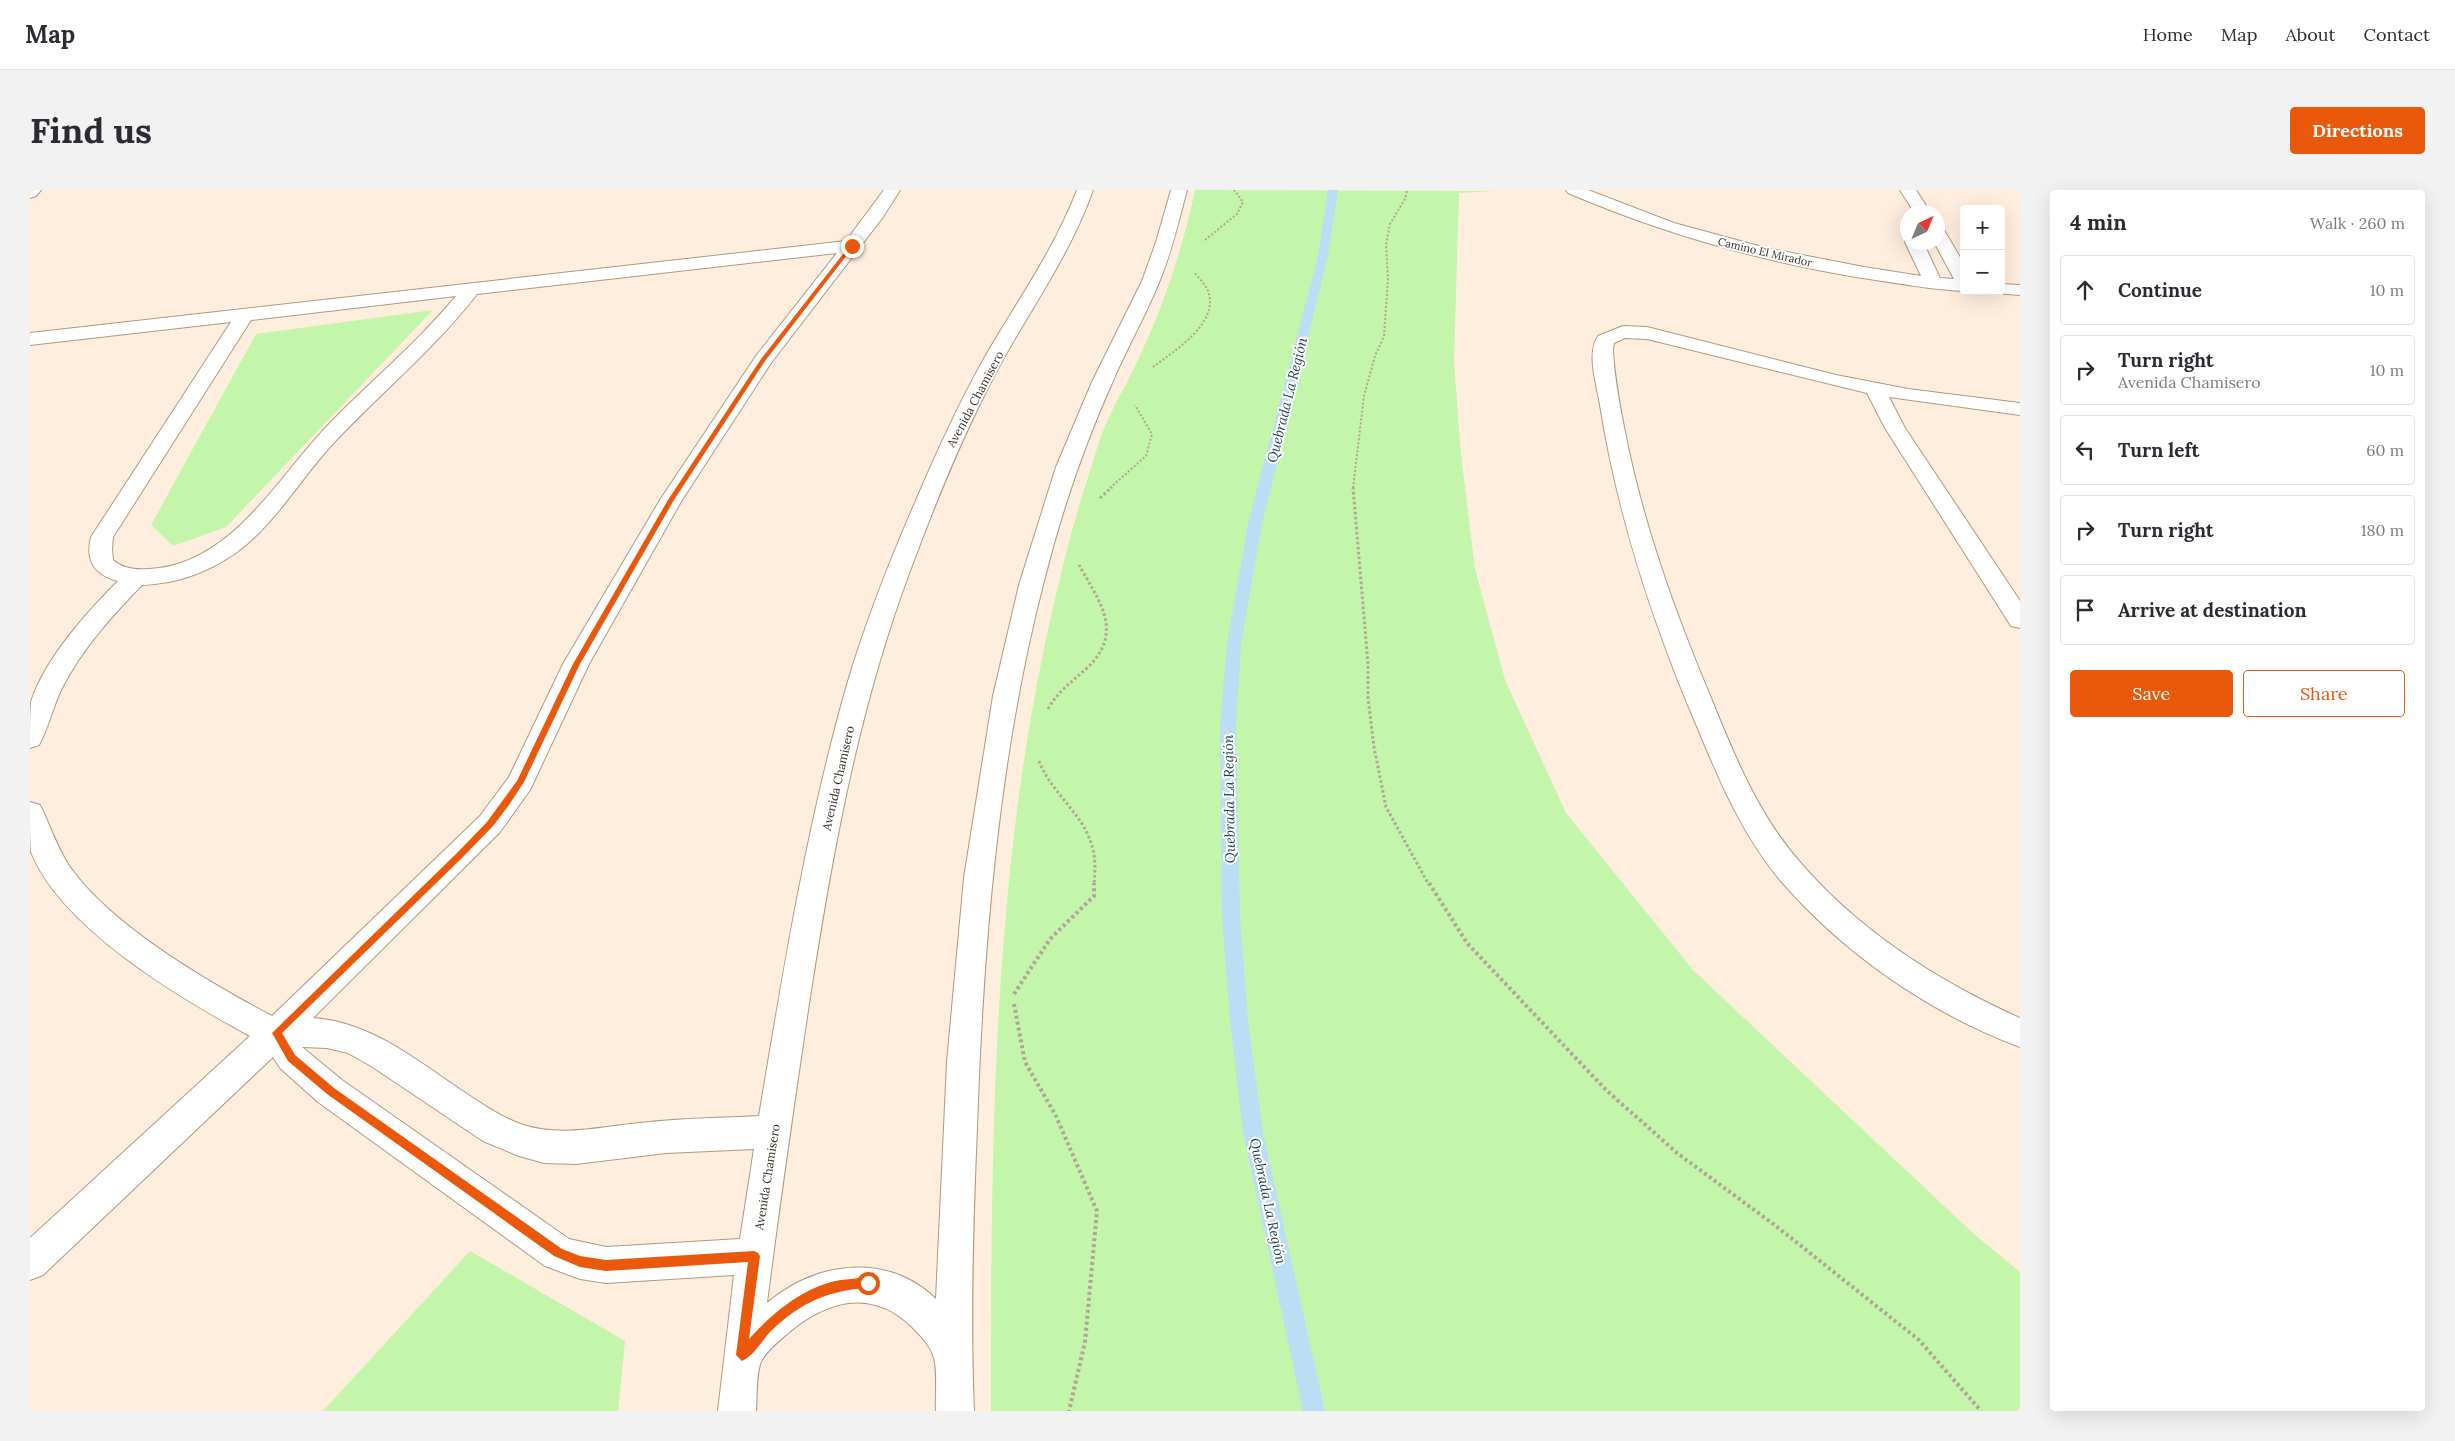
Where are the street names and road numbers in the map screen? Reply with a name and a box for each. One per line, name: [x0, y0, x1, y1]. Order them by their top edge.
street label: Camino El Mirador: [1716, 234, 1814, 270]
street label: Avenida Chamisero: [943, 348, 1007, 451]
street label: Avenida Chamisero: [818, 724, 857, 833]
street label: Avenida Chamisero: [751, 1123, 783, 1232]

